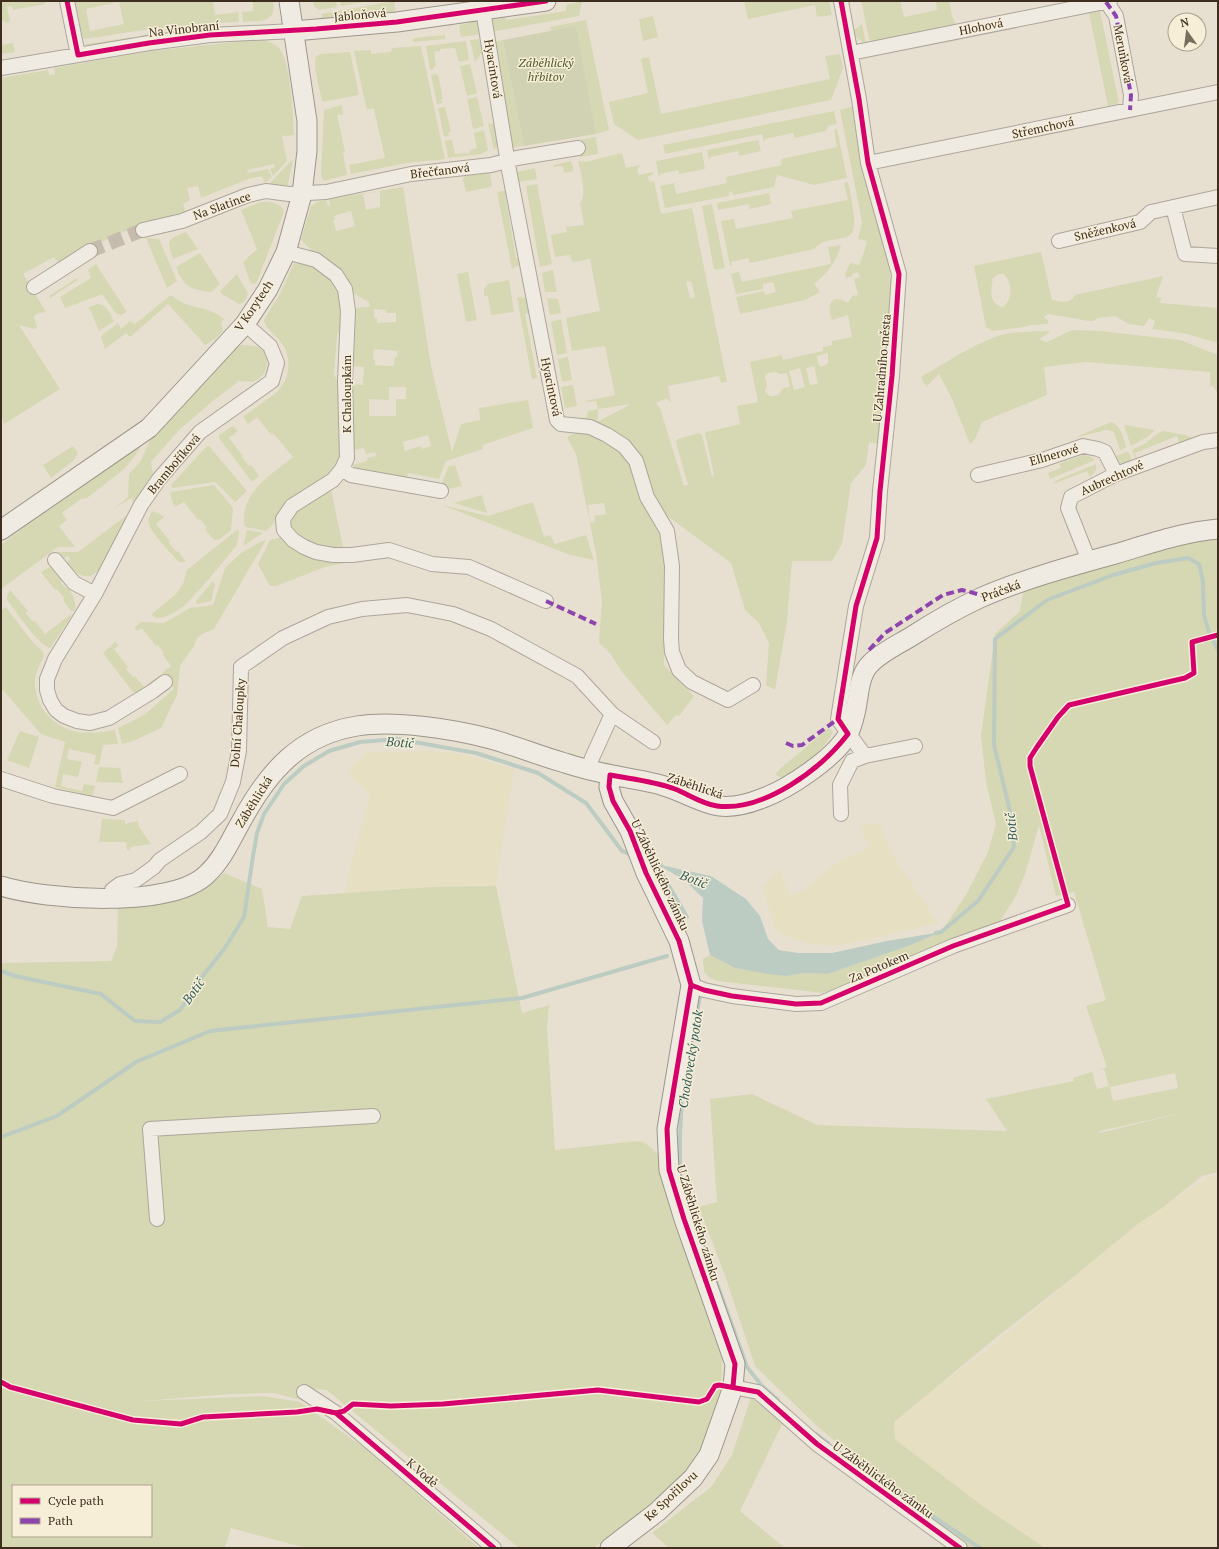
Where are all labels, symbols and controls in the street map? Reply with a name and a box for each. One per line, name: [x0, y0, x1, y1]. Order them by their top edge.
street label: Jabloňová: [333, 5, 387, 24]
north arrow: [1167, 12, 1207, 52]
text: N: [1179, 14, 1191, 30]
street label: Hlohová: [958, 15, 1004, 38]
street label: Na Vinobraní: [148, 17, 220, 40]
street label: Meruňková: [1110, 23, 1137, 85]
street label: Hyacintová: [481, 38, 506, 100]
park label: Záběhlický hřbitov: [519, 55, 574, 84]
street label: Střemchová: [1010, 114, 1075, 141]
street label: Břečťanová: [409, 159, 471, 182]
street label: Na Slatince: [191, 188, 253, 223]
street label: Sněženková: [1073, 215, 1137, 244]
street label: V Korytech: [231, 277, 276, 334]
street label: U Zahradního města: [869, 313, 894, 422]
street label: K Chaloupkám: [339, 354, 354, 433]
street label: Hyacintová: [538, 356, 565, 418]
street label: Bramboříková: [144, 430, 203, 497]
street label: Ellnerové: [1028, 440, 1080, 469]
street label: Aubrechtové: [1078, 457, 1146, 498]
street label: Práčská: [979, 576, 1023, 605]
street label: Dolní Chaloupky: [227, 677, 248, 768]
water label: Botič: [384, 732, 416, 752]
street label: Záběhlická: [665, 769, 725, 802]
street label: Záběhlická: [232, 773, 275, 830]
water label: Botič: [1000, 811, 1022, 843]
street label: U Záběhlického zámku: [628, 817, 693, 933]
water label: Botič: [677, 865, 712, 893]
street label: Za Potokem: [847, 947, 911, 986]
water label: Botič: [177, 973, 209, 1008]
water label: Chodovecký potok: [673, 1008, 707, 1109]
street label: U Záběhlického zámku: [674, 1163, 723, 1283]
street label: U Záběhlického zámku: [830, 1438, 937, 1521]
street label: K Vodě: [404, 1455, 441, 1490]
street label: Ke Spořilovu: [641, 1467, 700, 1524]
legend: [12, 1485, 152, 1537]
text: Cycle path: [48, 1493, 104, 1508]
text: Path: [48, 1513, 73, 1528]

